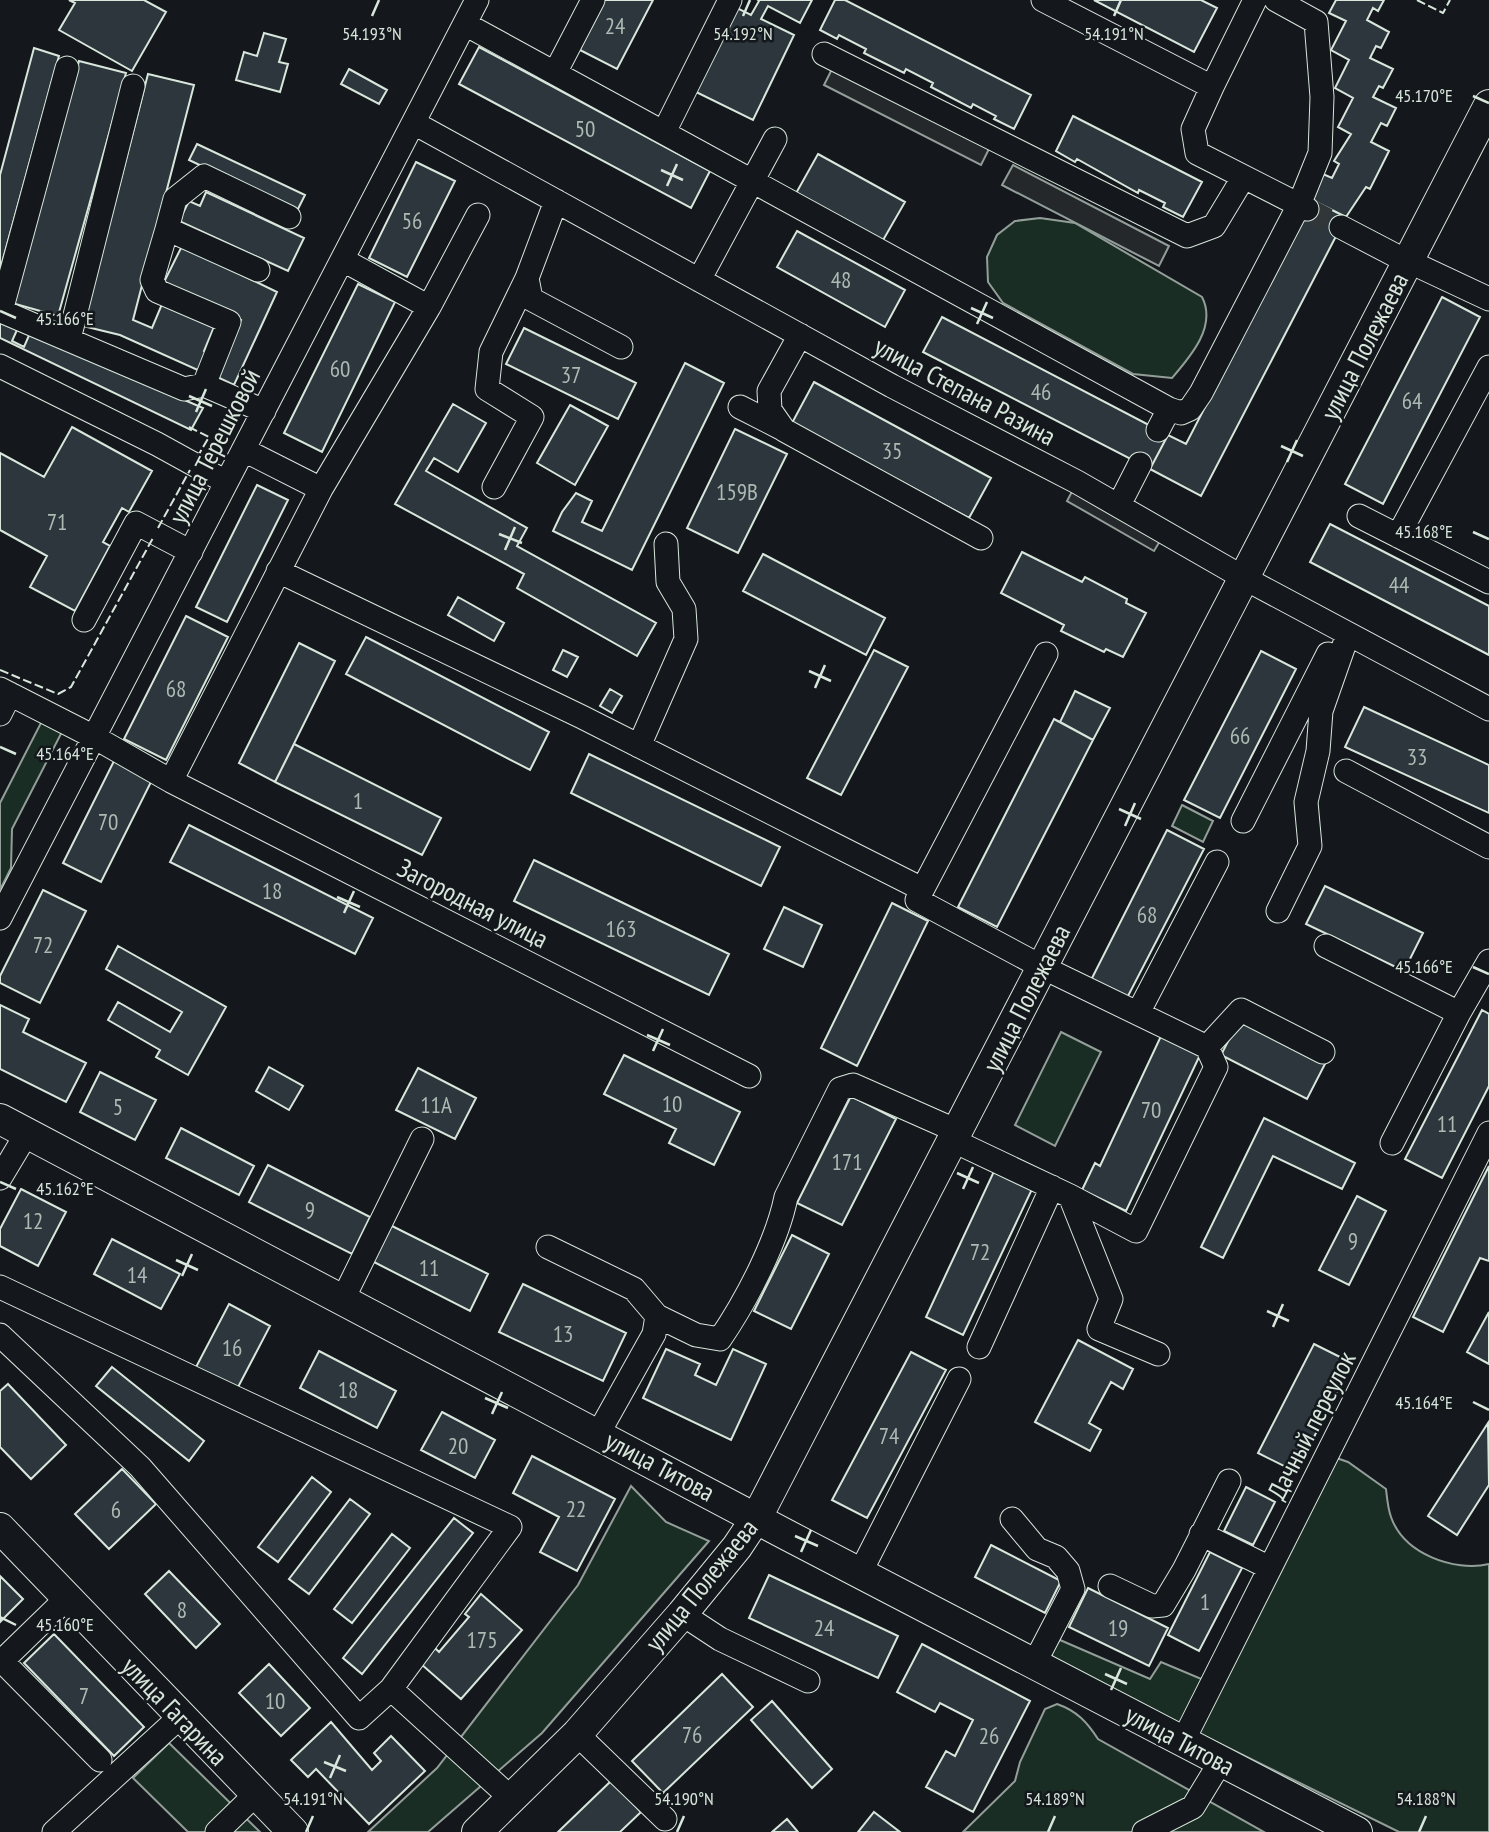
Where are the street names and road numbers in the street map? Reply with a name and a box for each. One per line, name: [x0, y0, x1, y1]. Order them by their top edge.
street label: улица Полежаева: [1313, 267, 1415, 425]
street label: улица Степана Разина: [869, 329, 1061, 453]
street label: улица Терешковой: [161, 363, 267, 529]
street label: Загородная улица: [392, 851, 554, 955]
street label: улица Полежаева: [975, 919, 1077, 1077]
street label: Дачный переулок: [1260, 1345, 1362, 1505]
street label: улица Титова: [600, 1424, 720, 1508]
street label: улица Полежаева: [638, 1512, 764, 1658]
street label: улица Гагарина: [115, 1650, 235, 1772]
street label: улица Титова: [1120, 1698, 1240, 1782]

